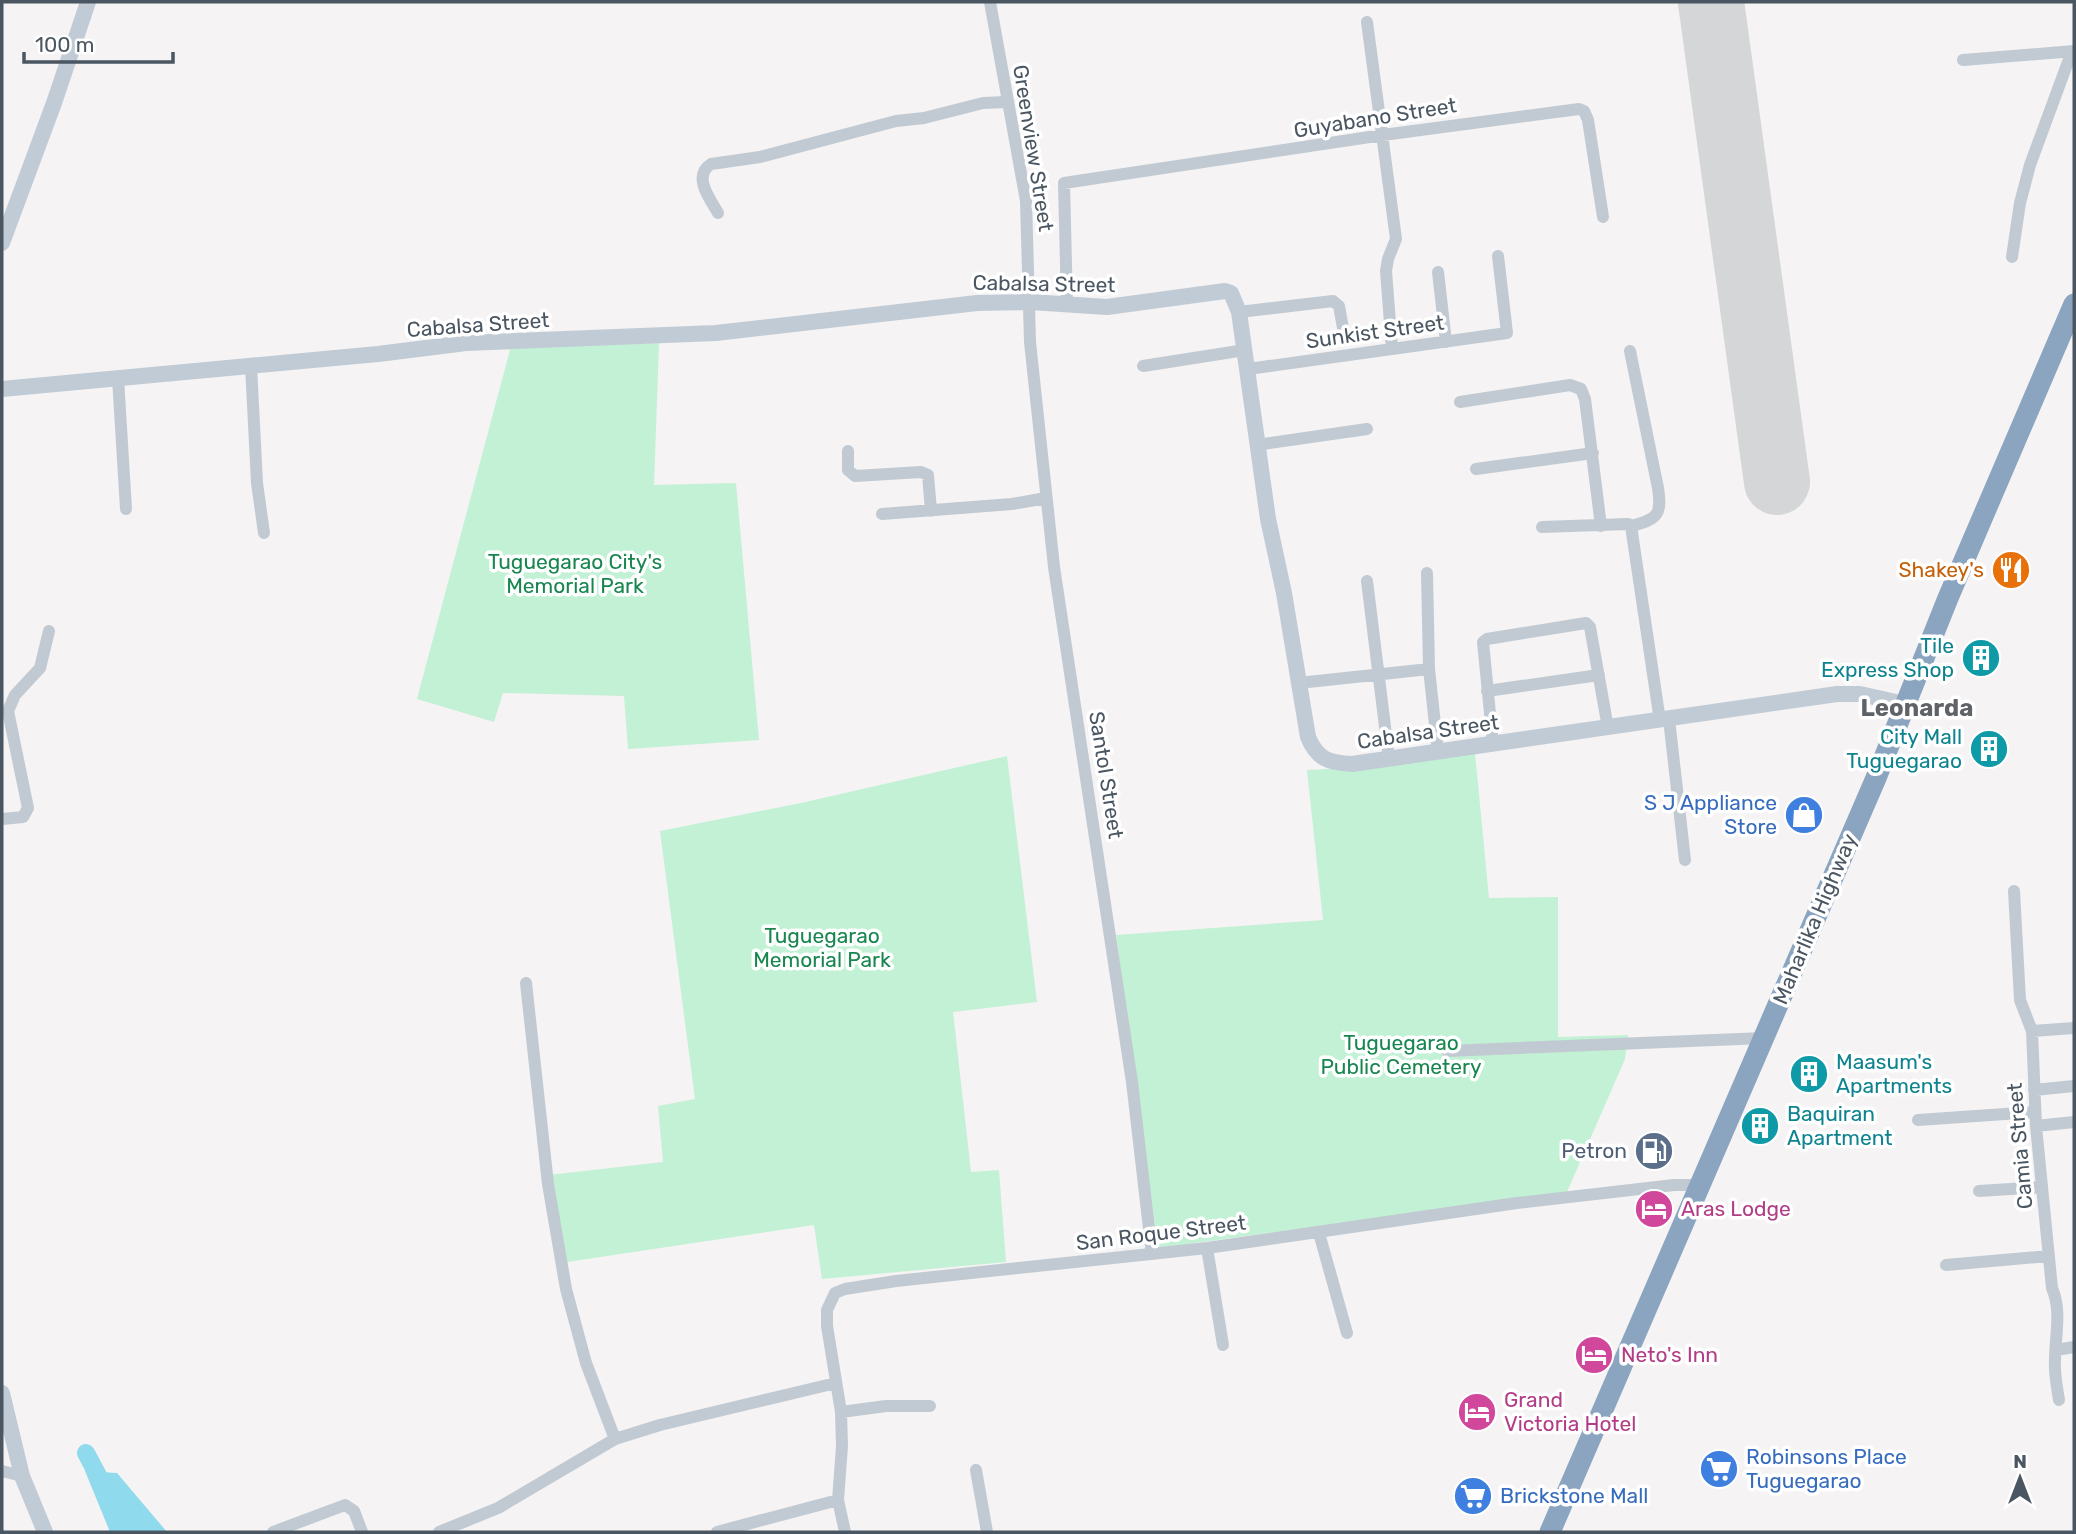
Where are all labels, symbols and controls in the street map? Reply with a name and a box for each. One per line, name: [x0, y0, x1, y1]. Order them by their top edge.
scale bar: [24, 21, 173, 65]
text: 100 m: [35, 32, 94, 57]
street label: Greenview Street: [1008, 63, 1059, 233]
street label: Guyabano Street: [1292, 92, 1458, 143]
street label: Cabalsa Street: [972, 270, 1116, 297]
street label: Cabalsa Street: [406, 307, 550, 342]
street label: Sunkist Street: [1304, 309, 1446, 354]
park label: Tuguegarao City's Memorial Park: [488, 549, 662, 598]
restaurant icon: Shakey's: [1990, 549, 2032, 591]
place label: Shakey's: [1898, 557, 1984, 582]
place label: Tile Express Shop: [1821, 633, 1954, 682]
building icon: Tile Express Shop: [1960, 637, 2002, 679]
district label: Leonarda: [1861, 694, 1973, 722]
street label: Cabalsa Street: [1355, 709, 1500, 754]
street label: Santol Street: [1084, 710, 1129, 840]
place label: City Mall Tuguegarao: [1846, 724, 1962, 773]
building icon: City Mall Tuguegarao: [1968, 728, 2010, 770]
place label: S J Appliance Store: [1644, 790, 1777, 839]
shop icon: S J Appliance Store: [1783, 794, 1825, 836]
street label: Maharlika Highway: [1767, 829, 1862, 1008]
park label: Tuguegarao Memorial Park: [753, 923, 891, 972]
park label: Tuguegarao Public Cemetery: [1320, 1030, 1482, 1079]
place label: Maasum's Apartments: [1836, 1049, 1952, 1098]
building icon: Maasum's Apartments: [1788, 1053, 1830, 1095]
street label: Camia Street: [2002, 1082, 2037, 1210]
place label: Baquiran Apartment: [1787, 1101, 1893, 1150]
building icon: Baquiran Apartment: [1739, 1105, 1781, 1147]
fuel station icon: Petron: [1633, 1130, 1675, 1172]
place label: Petron: [1561, 1138, 1627, 1163]
hotel icon: Aras Lodge: [1633, 1188, 1675, 1230]
place label: Aras Lodge: [1681, 1196, 1791, 1221]
street label: San Roque Street: [1075, 1210, 1247, 1255]
hotel icon: Neto's Inn: [1573, 1334, 1615, 1376]
place label: Neto's Inn: [1621, 1342, 1718, 1367]
place label: Grand Victoria Hotel: [1504, 1387, 1636, 1436]
hotel icon: Grand Victoria Hotel: [1456, 1391, 1498, 1433]
north arrow: [1985, 1443, 2055, 1513]
place label: Robinsons Place Tuguegarao: [1746, 1444, 1907, 1493]
supermarket icon: Robinsons Place Tuguegarao: [1698, 1448, 1740, 1490]
text: N: [2013, 1450, 2027, 1473]
supermarket icon: Brickstone Mall: [1452, 1475, 1494, 1517]
place label: Brickstone Mall: [1500, 1483, 1648, 1508]

